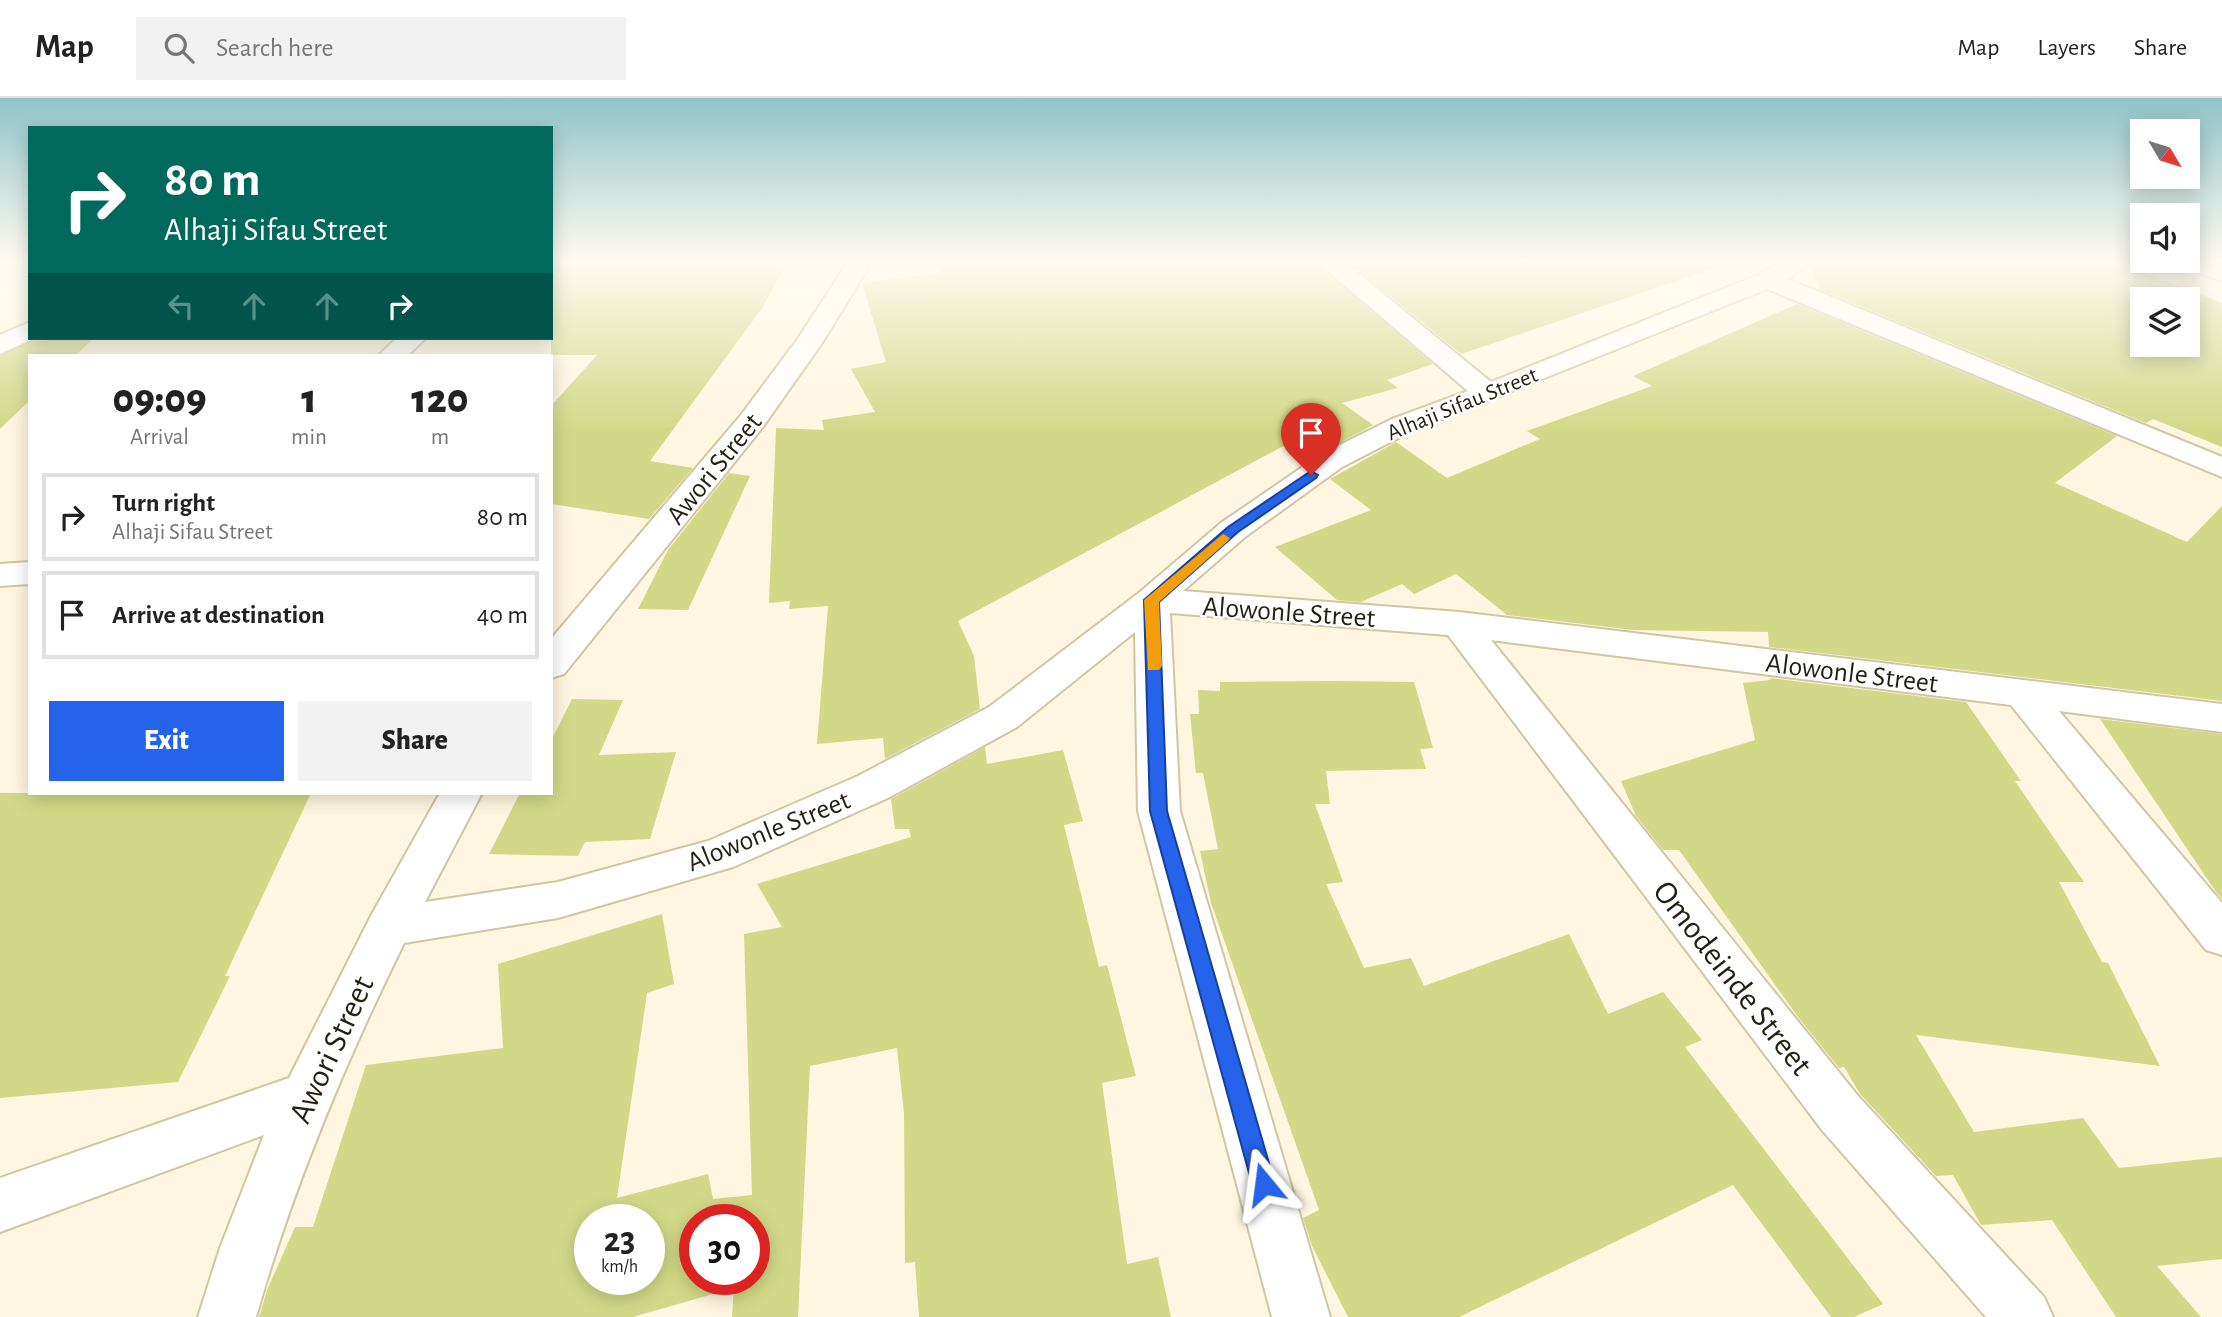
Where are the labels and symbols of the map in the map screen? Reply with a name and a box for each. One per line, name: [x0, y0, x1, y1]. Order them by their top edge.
north arrow: [2130, 119, 2200, 189]
street label: Alhaji Sifau Street: [1384, 363, 1542, 445]
pin: [1281, 403, 1341, 475]
street label: Awori Street: [662, 408, 768, 530]
street label: Alowonle Street: [1201, 593, 1376, 633]
street label: Alowonle Street: [1764, 650, 1939, 698]
street label: Alowonle Street: [683, 786, 854, 877]
street label: Omodeinde Street: [1646, 875, 1818, 1082]
street label: Awori Street: [284, 971, 381, 1129]
position arrow: [1227, 1147, 1301, 1221]
speed limit sign: 30: [679, 1204, 770, 1295]

